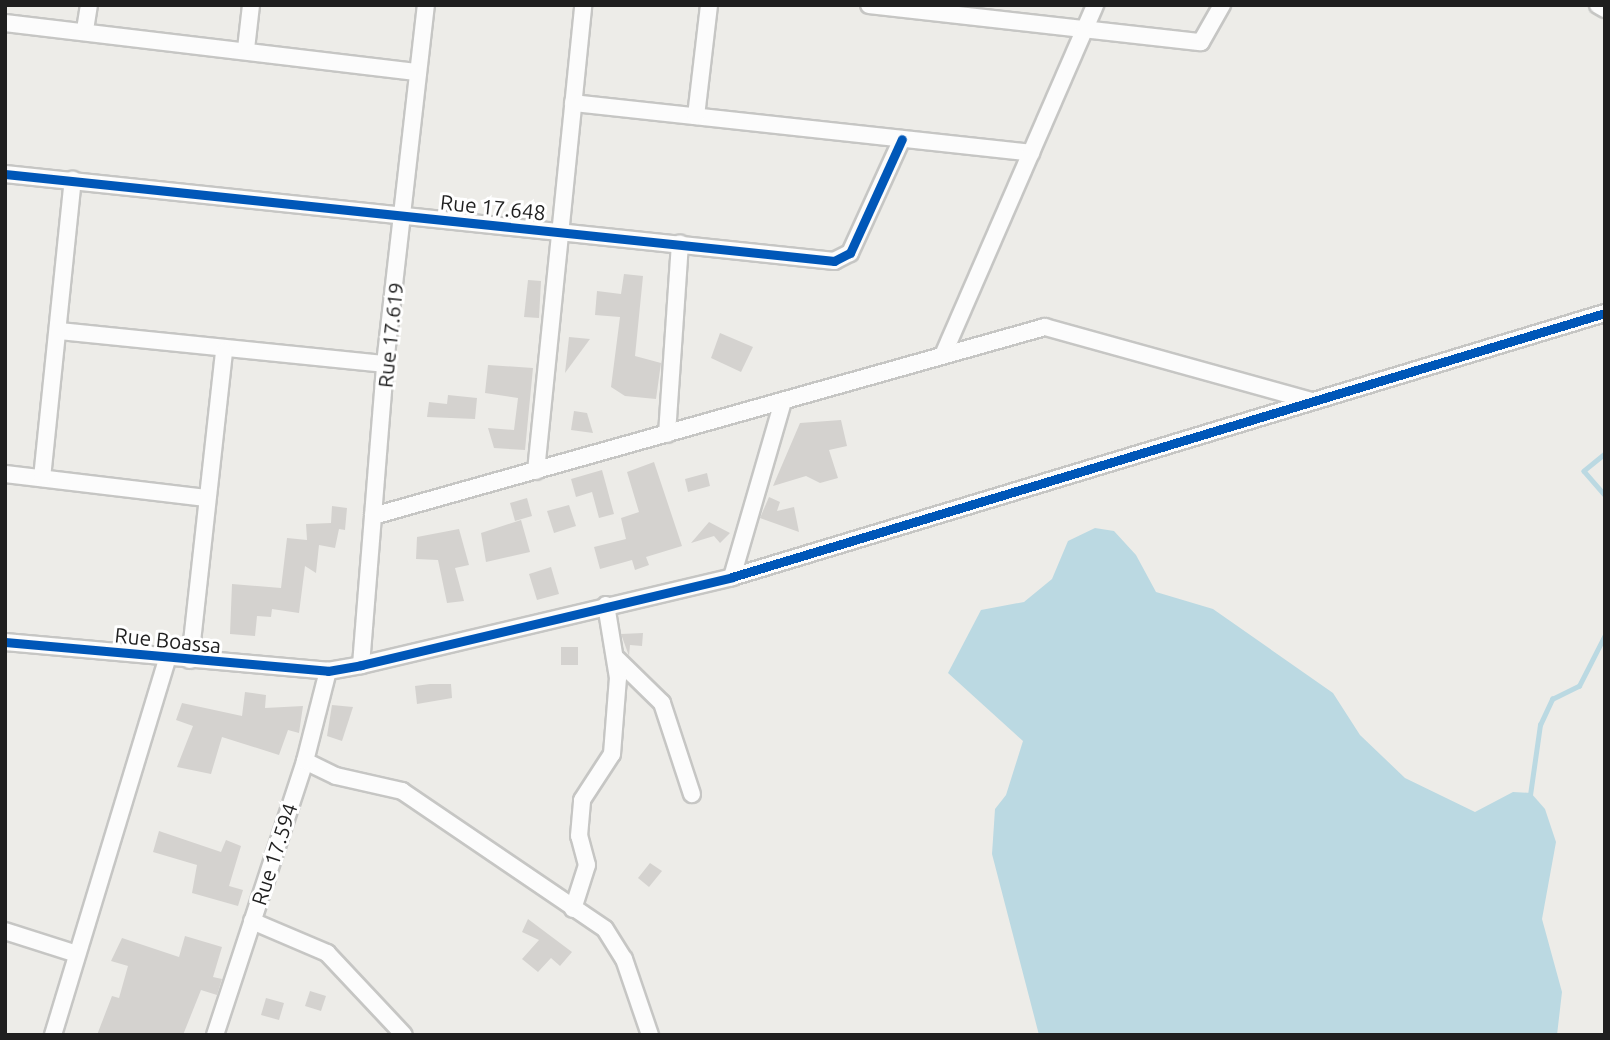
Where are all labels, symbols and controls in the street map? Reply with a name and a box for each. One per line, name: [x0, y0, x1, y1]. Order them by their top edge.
street label: Rue 17.648: [439, 189, 547, 225]
street label: Rue 17.619: [372, 281, 408, 389]
street label: Rue Boassa: [114, 622, 222, 658]
street label: Rue 17.594: [246, 800, 302, 908]

